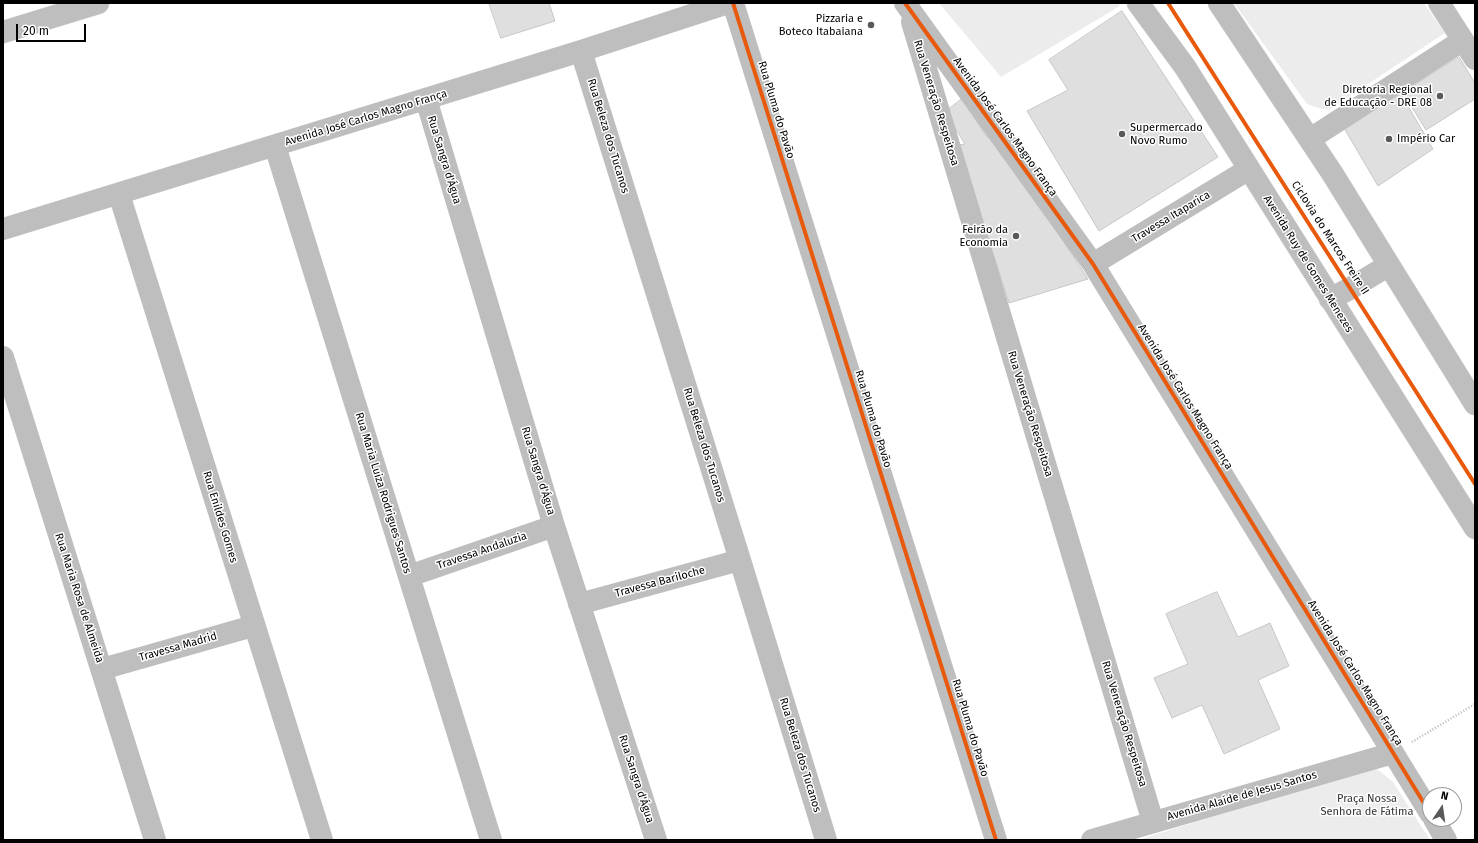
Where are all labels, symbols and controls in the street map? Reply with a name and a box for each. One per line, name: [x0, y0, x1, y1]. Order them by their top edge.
place label: Pizzaria e Boteco Itabaiana: [779, 12, 863, 38]
scale bar: [18, 16, 88, 42]
marker: Pizzaria e Boteco Itabaiana: [866, 20, 876, 30]
text: 20 m: [23, 24, 49, 38]
street label: Rua Veneração Respeitosa: [911, 38, 961, 168]
street label: Avenida José Carlos Magno França: [950, 55, 1060, 199]
street label: Rua Pluma do Pavão: [755, 60, 797, 160]
street label: Rua Beleza dos Tucanos: [584, 77, 632, 195]
place label: Diretoria Regional de Educação - DRE 08: [1324, 83, 1432, 109]
street label: Avenida José Carlos Magno França: [283, 87, 449, 149]
marker: Diretoria Regional de Educação - DRE 08: [1435, 91, 1445, 101]
street label: Rua Sangra d'Água: [424, 114, 464, 206]
place label: Supermercado Novo Rumo: [1130, 121, 1203, 147]
marker: Supermercado Novo Rumo: [1117, 129, 1127, 139]
place label: Império Car: [1397, 132, 1455, 146]
marker: Império Car: [1384, 134, 1394, 144]
street label: Ciclovia do Marcos Freire II: [1288, 179, 1372, 297]
street label: Travessa Itaparica: [1129, 188, 1213, 246]
street label: Avenida Ruy de Gomes Menezes: [1260, 193, 1356, 335]
place label: Feirão da Economia: [959, 223, 1008, 249]
marker: Feirão da Economia: [1011, 231, 1021, 241]
street label: Avenida José Carlos Magno França: [1135, 322, 1235, 472]
street label: Rua Veneração Respeitosa: [1005, 349, 1055, 479]
street label: Rua Pluma do Pavão: [852, 369, 894, 469]
street label: Rua Beleza dos Tucanos: [680, 386, 728, 504]
street label: Rua Maria Luiza Rodrigues Santos: [352, 411, 414, 575]
street label: Rua Sangra d'Água: [518, 425, 558, 517]
street label: Rua Enildes Gomes: [200, 470, 240, 564]
street label: Travessa Andaluzia: [435, 529, 529, 573]
street label: Rua Maria Rosa de Almeida: [52, 531, 106, 665]
street label: Travessa Bariloche: [614, 564, 706, 600]
street label: Avenida José Carlos Magno França: [1305, 598, 1405, 748]
street label: Travessa Madrid: [138, 630, 218, 664]
street label: Rua Veneração Respeitosa: [1099, 659, 1149, 789]
street label: Rua Pluma do Pavão: [949, 678, 991, 778]
street label: Rua Beleza dos Tucanos: [776, 696, 824, 814]
street label: Rua Sangra d'Água: [616, 733, 656, 825]
street label: Avenida Alaíde de Jesus Santos: [1166, 768, 1318, 824]
north arrow: [1422, 787, 1462, 827]
text: N: [1440, 789, 1450, 803]
park label: Praça Nossa Senhora de Fátima: [1321, 792, 1413, 818]

